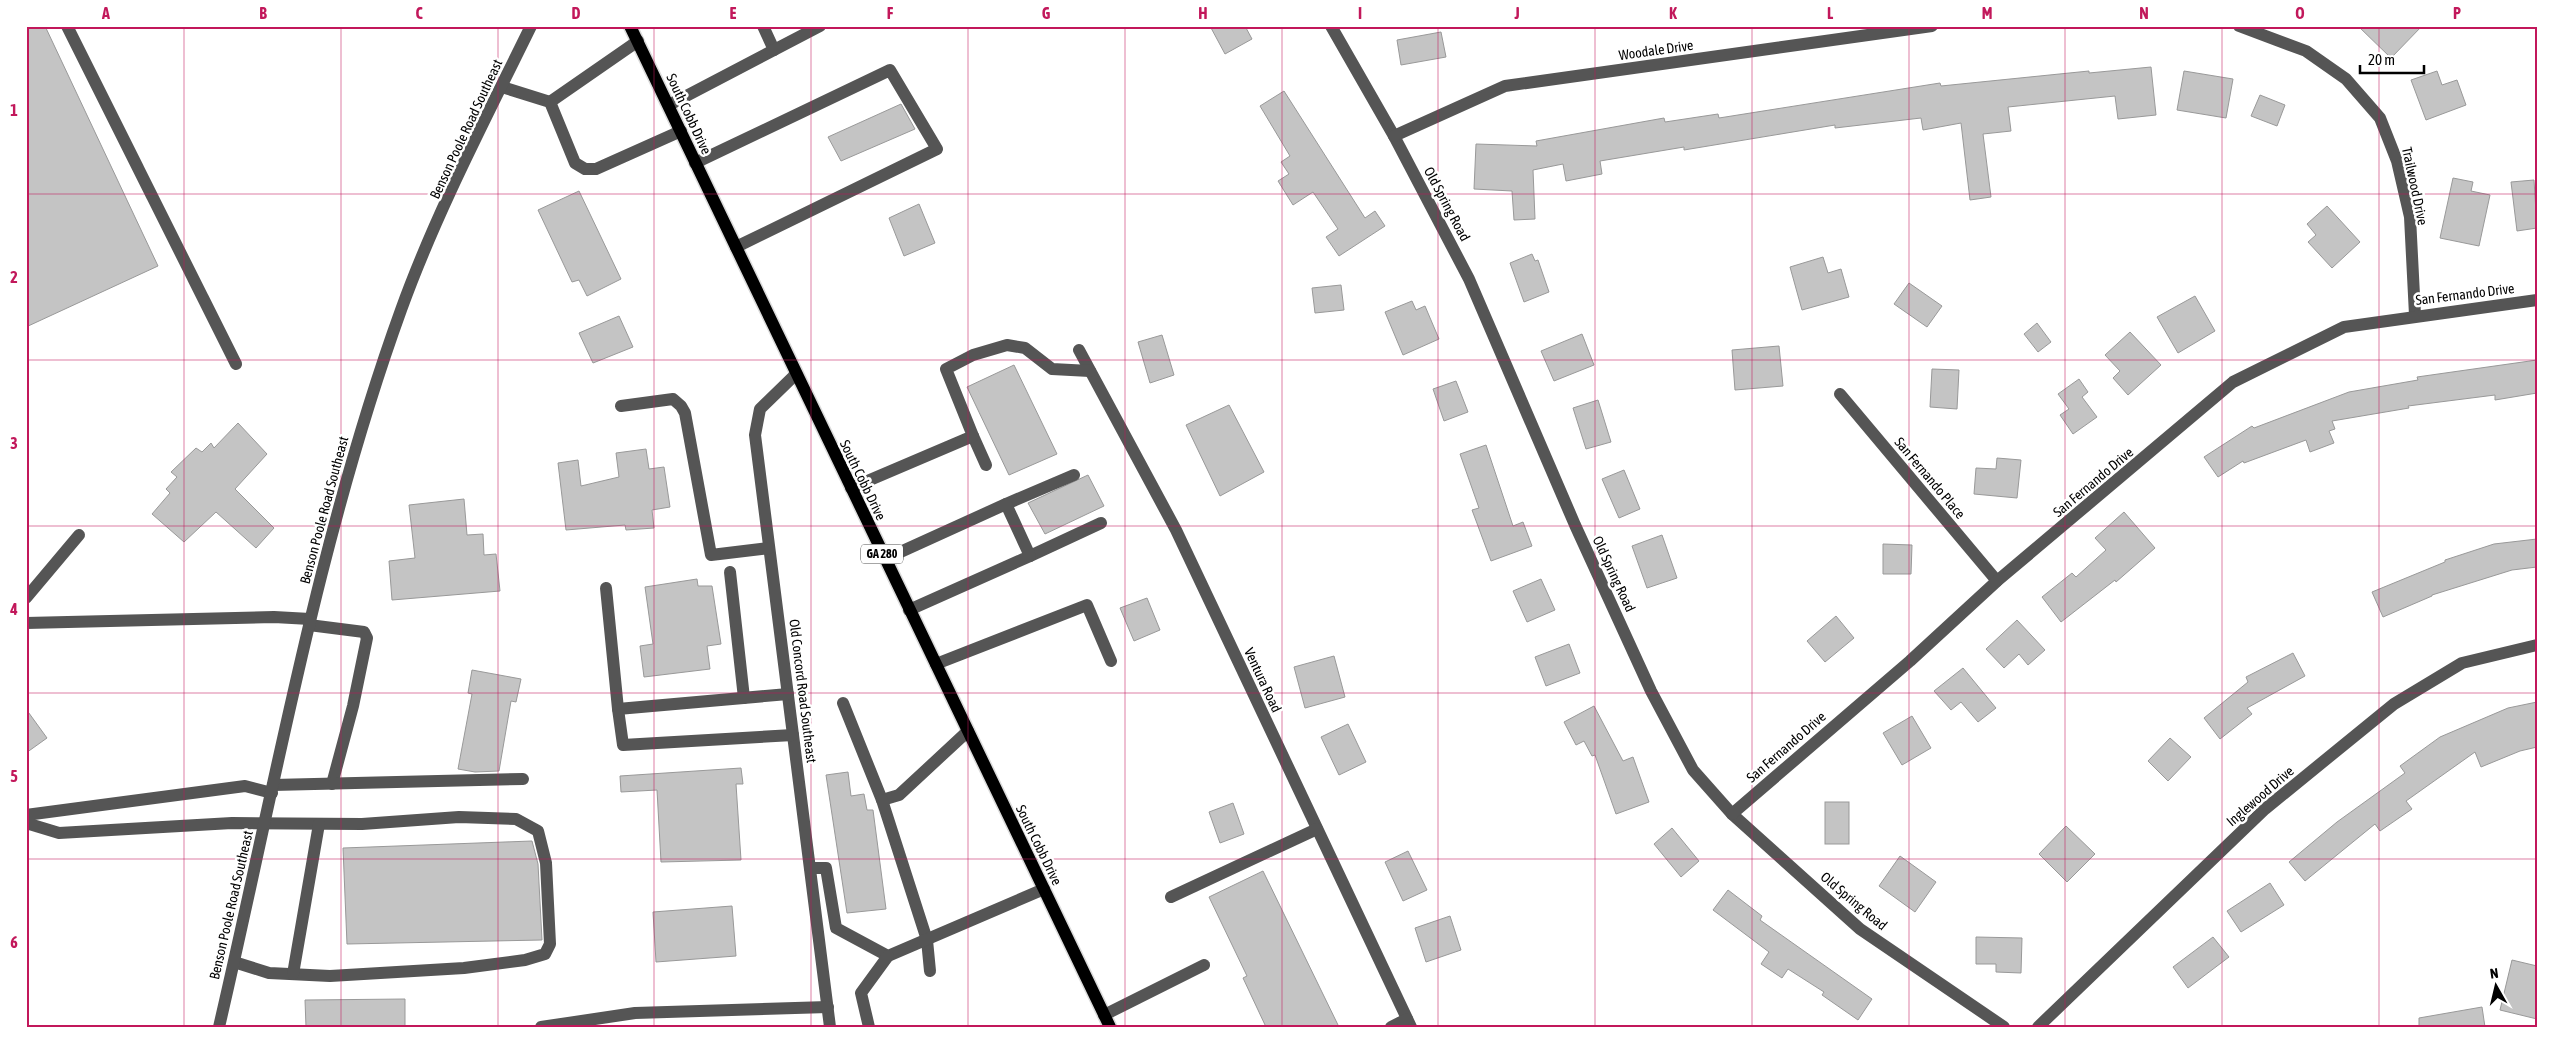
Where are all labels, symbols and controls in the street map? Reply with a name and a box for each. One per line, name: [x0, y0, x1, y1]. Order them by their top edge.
text: A: [101, 4, 110, 22]
text: B: [259, 4, 267, 22]
text: C: [415, 4, 423, 22]
text: D: [572, 4, 581, 22]
text: E: [730, 4, 737, 22]
text: F: [887, 4, 894, 22]
text: G: [1042, 4, 1051, 22]
text: H: [1198, 4, 1208, 22]
text: I: [1358, 4, 1362, 22]
text: J: [1513, 4, 1520, 22]
text: K: [1669, 4, 1677, 22]
text: L: [1827, 4, 1834, 22]
text: M: [1982, 4, 1992, 22]
text: N: [2139, 4, 2149, 22]
text: O: [2295, 4, 2305, 22]
text: P: [2453, 4, 2461, 22]
street label: Woodale Drive: [1618, 37, 1694, 63]
scale bar: [2360, 42, 2424, 74]
text: 20 m: [2368, 51, 2395, 68]
street label: Benson Poole Road Southeast: [427, 57, 505, 201]
street label: South Cobb Drive: [663, 71, 715, 157]
text: 1: [10, 101, 18, 119]
street label: Trailwood Drive: [2399, 145, 2431, 227]
street label: Old Spring Road: [1421, 164, 1473, 244]
text: 2: [10, 268, 18, 286]
street label: San Fernando Drive: [2415, 280, 2515, 308]
text: 3: [10, 434, 18, 452]
street label: Benson Poole Road Southeast: [297, 434, 351, 586]
street label: San Fernando Place: [1891, 434, 1969, 522]
street label: South Cobb Drive: [837, 437, 889, 523]
street label: San Fernando Drive: [2050, 444, 2136, 520]
street label: Old Spring Road: [1590, 534, 1638, 614]
road number: GA 280: [861, 544, 903, 564]
text: 4: [9, 600, 18, 618]
street label: Old Concord Road Southeast: [786, 618, 820, 764]
street label: Ventura Road: [1241, 645, 1285, 715]
street label: San Fernando Drive: [1743, 708, 1829, 786]
street label: Inglewood Drive: [2223, 763, 2297, 829]
text: 5: [10, 767, 18, 785]
street label: South Cobb Drive: [1013, 802, 1065, 888]
street label: Benson Poole Road Southeast: [206, 829, 256, 981]
street label: Old Spring Road: [1818, 869, 1890, 933]
text: 6: [10, 933, 18, 951]
north arrow: [2470, 960, 2520, 1010]
text: N: [2489, 965, 2499, 982]

